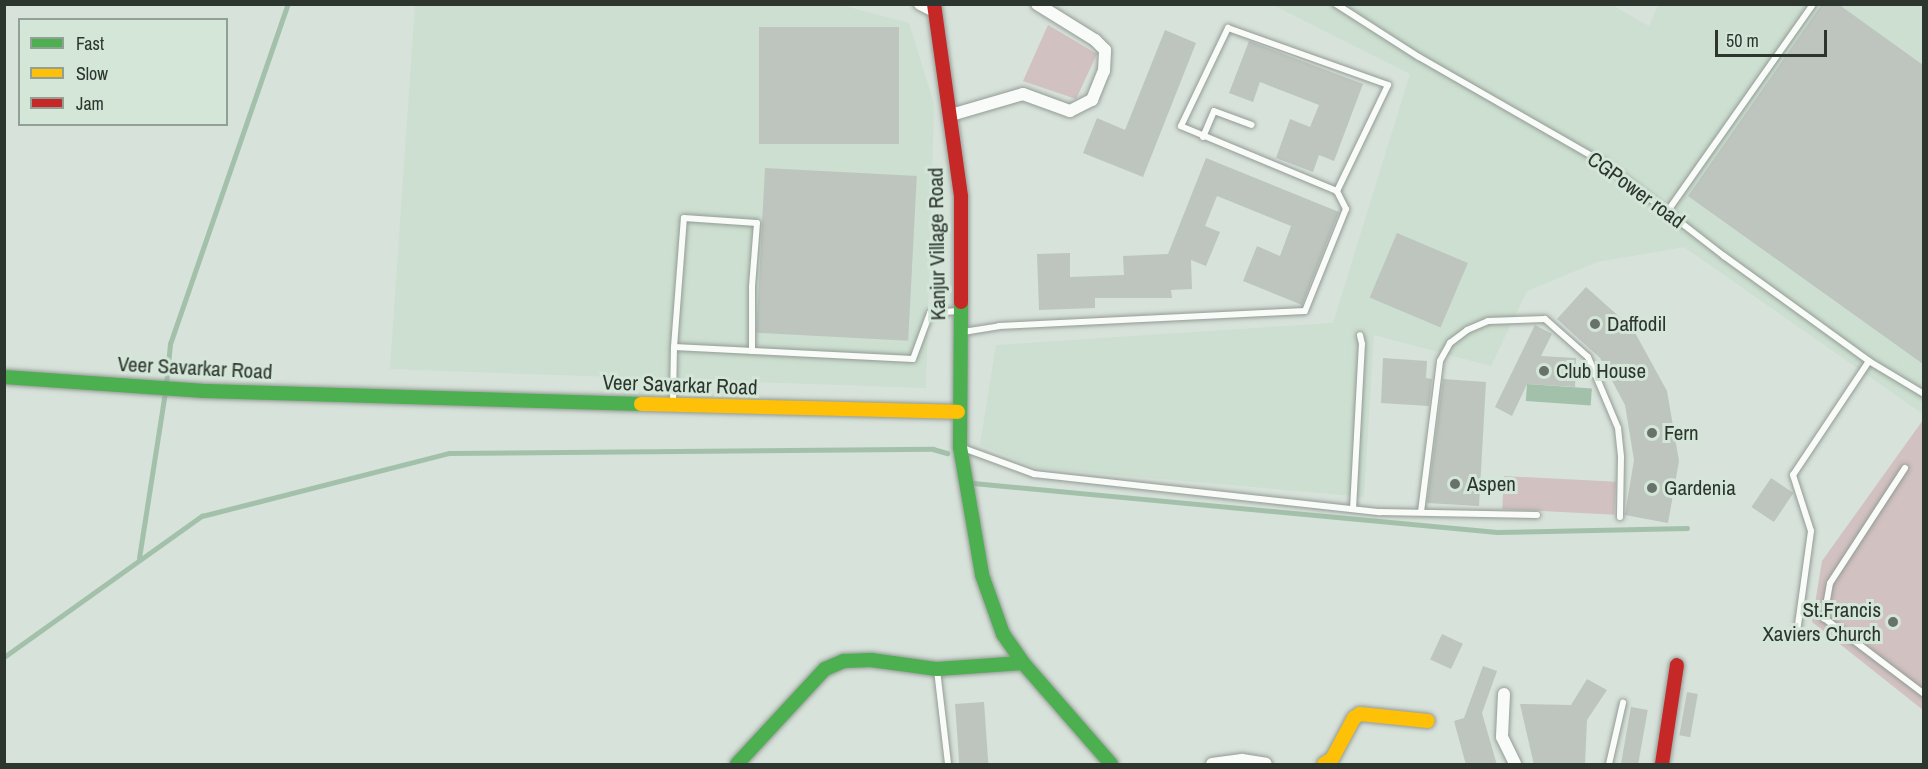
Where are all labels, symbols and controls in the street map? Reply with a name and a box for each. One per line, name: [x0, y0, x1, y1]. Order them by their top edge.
legend: [18, 18, 228, 126]
scale bar: [1718, 18, 1830, 56]
text: 50 m: [1726, 28, 1759, 53]
text: Fast: [76, 31, 104, 56]
text: Slow: [76, 61, 108, 86]
text: Jam: [76, 91, 104, 116]
street label: CGPower road: [1583, 146, 1689, 234]
street label: Kanjur Village Road: [923, 167, 951, 321]
place label: Daffodil: [1607, 311, 1666, 337]
marker: Daffodil: [1588, 317, 1602, 331]
street label: Veer Savarkar Road: [117, 351, 273, 385]
place label: Club House: [1556, 358, 1646, 384]
marker: Club House: [1537, 364, 1551, 378]
street label: Veer Savarkar Road: [602, 370, 758, 400]
place label: Fern: [1664, 420, 1699, 446]
marker: Fern: [1645, 426, 1659, 440]
place label: Aspen: [1467, 471, 1516, 497]
place label: Gardenia: [1664, 475, 1736, 501]
marker: Aspen: [1448, 477, 1462, 491]
marker: Gardenia: [1645, 481, 1659, 495]
place label: St.Francis Xaviers Church: [1763, 597, 1881, 647]
marker: St.Francis Xaviers Church: [1886, 615, 1900, 629]

